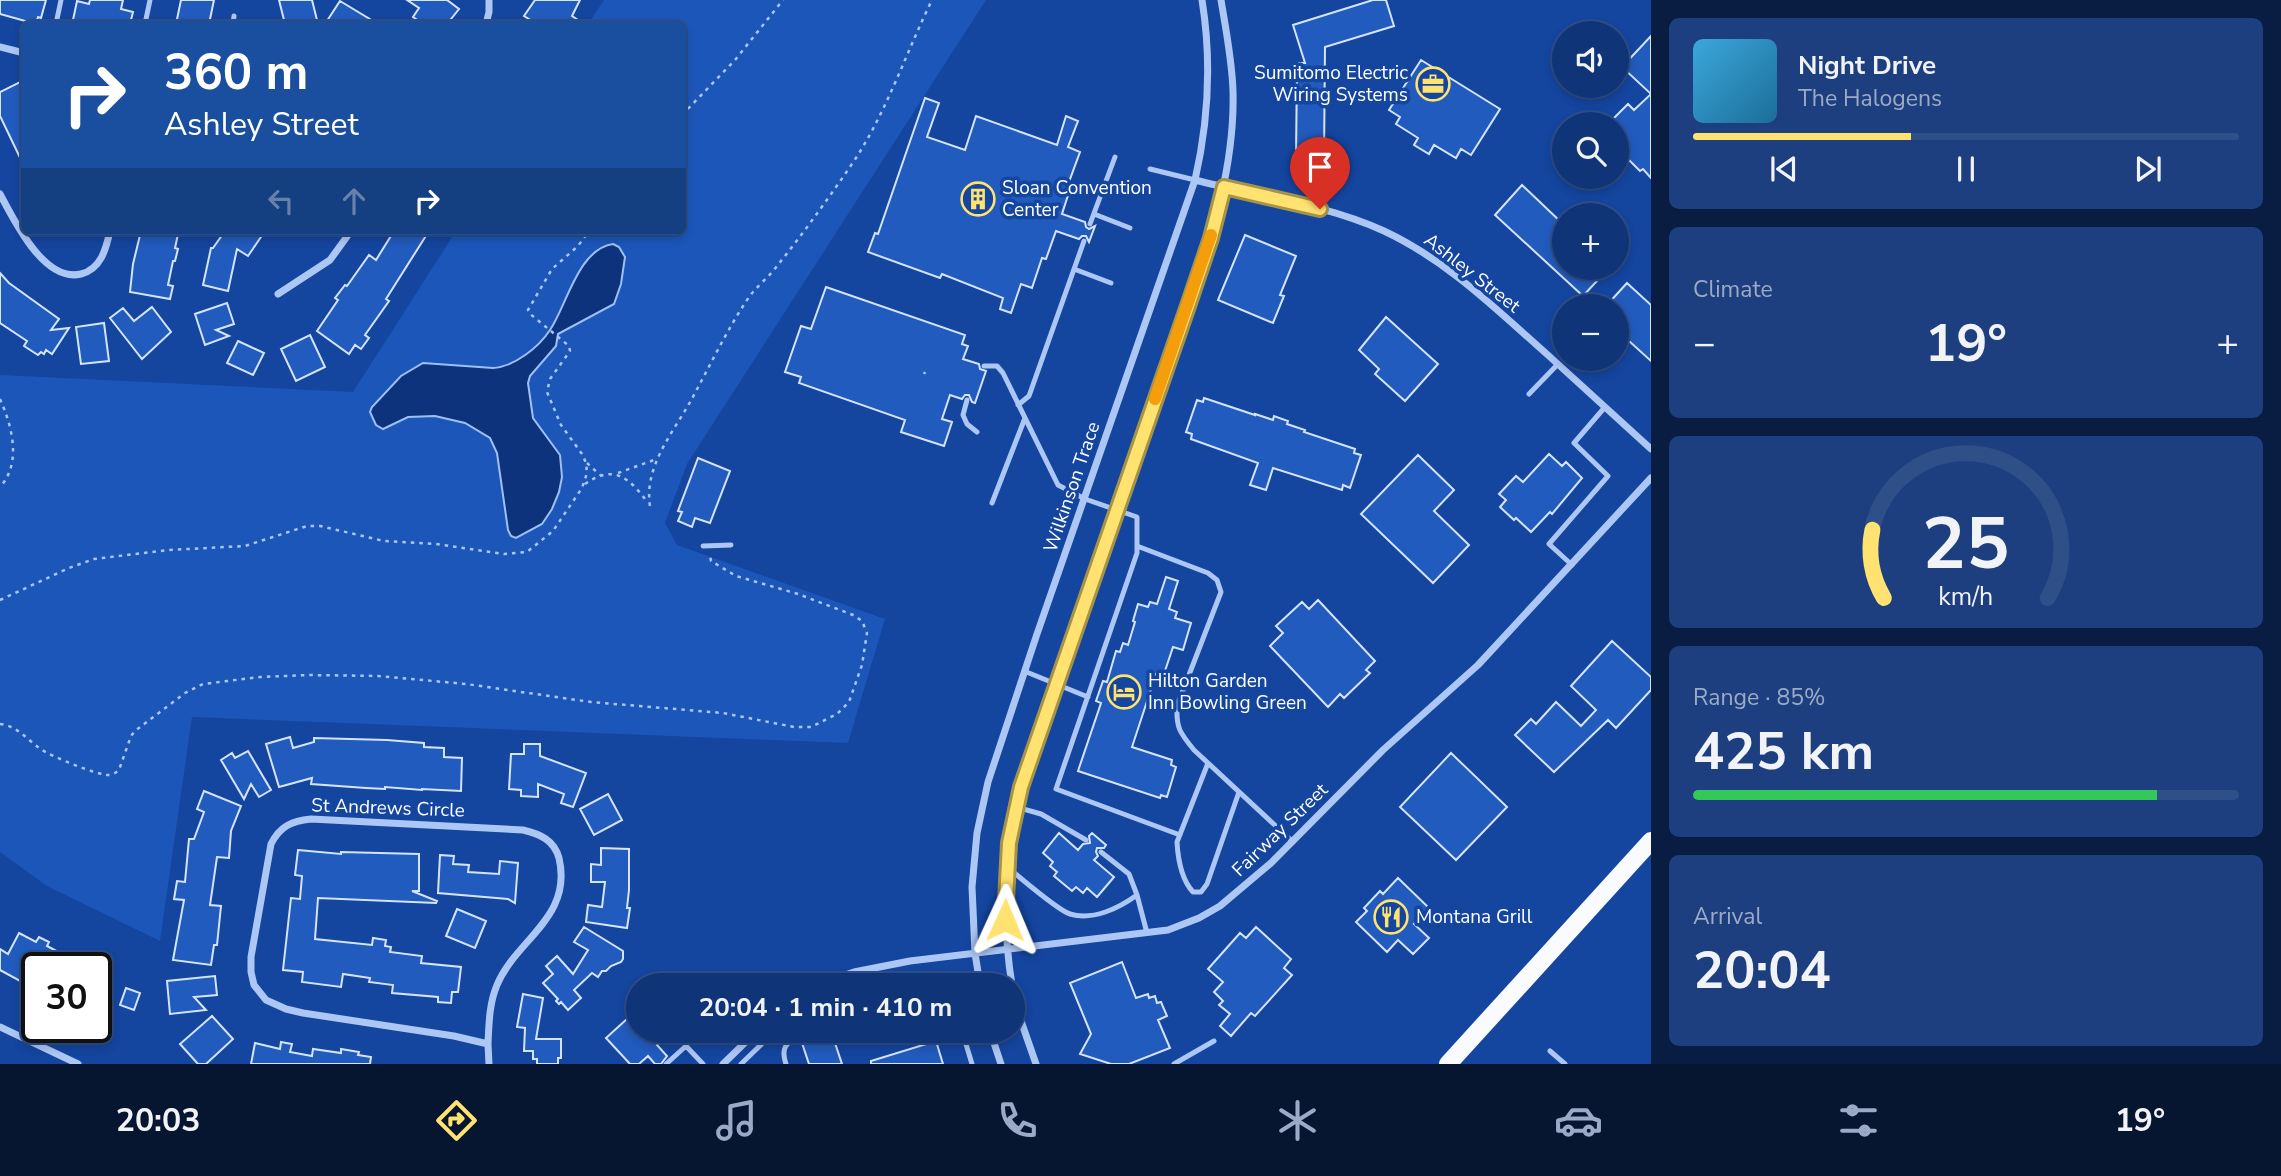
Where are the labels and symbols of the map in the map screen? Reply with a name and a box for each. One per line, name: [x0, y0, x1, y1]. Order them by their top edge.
place label: Sumitomo Electric Wiring Systems: [1254, 60, 1408, 108]
office icon: Sumitomo Electric Wiring Systems: [1414, 65, 1452, 103]
pin: [1290, 137, 1350, 209]
place label: Sloan Convention Center: [1002, 175, 1152, 223]
building icon: Sloan Convention Center: [959, 180, 997, 218]
street label: Ashley Street: [1418, 227, 1526, 319]
street label: Wilkinson Trace: [1037, 418, 1107, 556]
place label: Hilton Garden Inn Bowling Green: [1148, 668, 1307, 716]
hotel icon: Hilton Garden Inn Bowling Green: [1105, 673, 1143, 711]
street label: Fairway Street: [1226, 777, 1334, 882]
street label: St Andrews Circle: [311, 792, 465, 824]
position arrow: [968, 883, 1042, 957]
restaurant icon: Montana Grill: [1372, 898, 1410, 936]
place label: Montana Grill: [1416, 904, 1533, 930]
speed limit sign: 30: [21, 952, 112, 1043]

